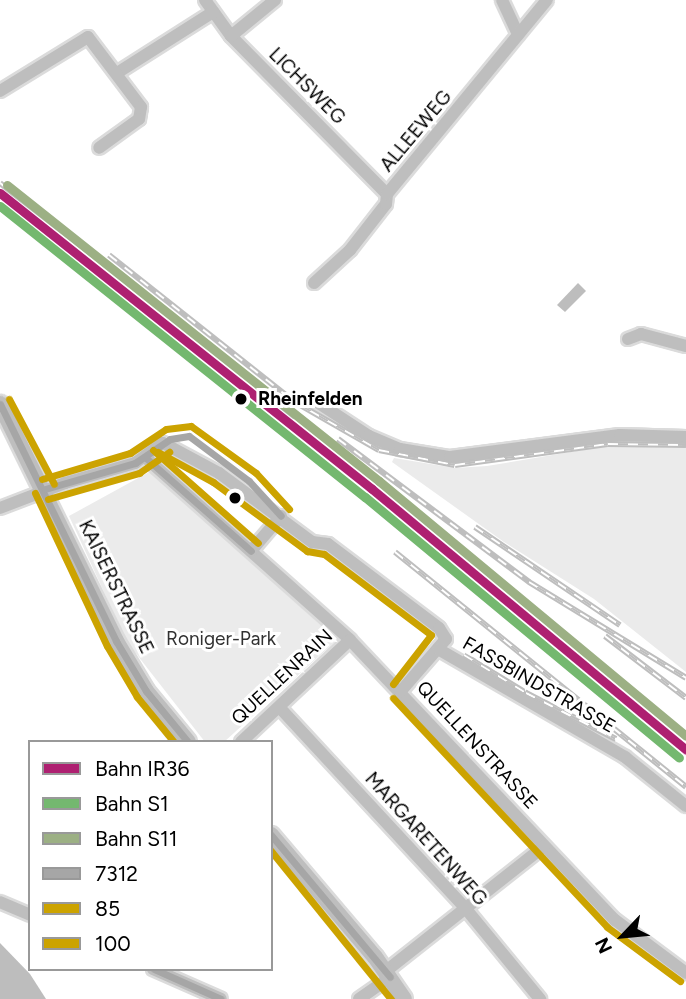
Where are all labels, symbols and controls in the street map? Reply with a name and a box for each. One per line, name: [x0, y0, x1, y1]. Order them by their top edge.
street label: LICHSWEG: [264, 43, 350, 129]
street label: ALLEEWEG: [375, 86, 457, 176]
marker: Rheinfelden: [230, 388, 252, 410]
place label: Rheinfelden: [258, 388, 362, 410]
unlabelled marker: [228, 491, 242, 505]
street label: KAISERSTRASSE: [74, 516, 158, 658]
street label: QUELLENRAIN: [227, 624, 337, 730]
park label: Roniger-Park: [166, 628, 276, 650]
street label: FASSBINDSTRASSE: [459, 632, 619, 738]
street label: QUELLENSTRASSE: [412, 676, 542, 814]
legend: [28, 740, 273, 971]
text: Bahn IR36: [95, 756, 189, 781]
street label: MARGARETENWEG: [360, 768, 492, 910]
text: Bahn S1: [95, 791, 169, 816]
text: Bahn S11: [95, 826, 177, 851]
text: 7312: [95, 861, 138, 886]
text: 85: [95, 896, 120, 921]
north arrow: [588, 901, 658, 971]
text: 100: [95, 931, 131, 956]
text: N: [590, 934, 617, 957]

